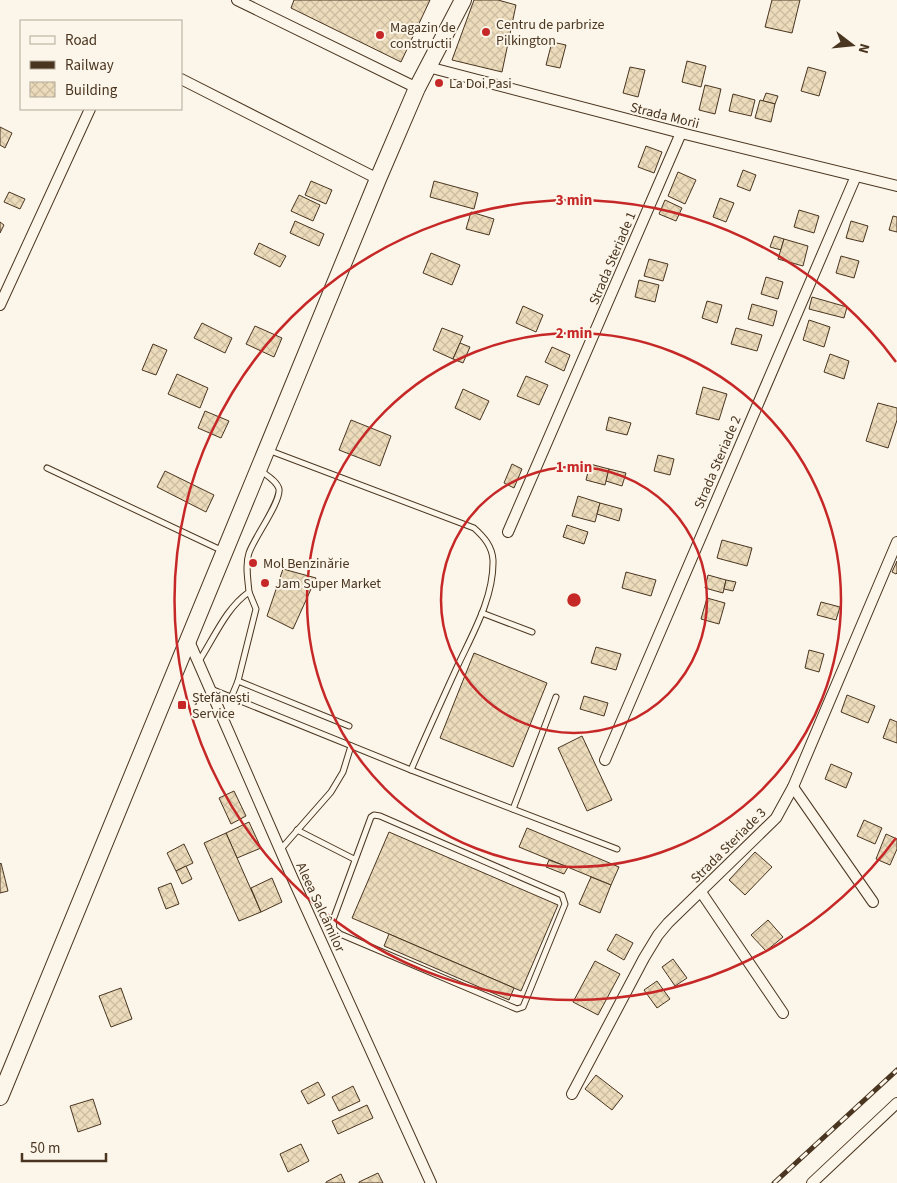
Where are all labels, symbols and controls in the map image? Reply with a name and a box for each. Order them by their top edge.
place label: Centru de parbrize Pilkington [496,15,604,51]
place label: Magazin de constructii [390,18,456,54]
legend [20,20,182,110]
north arrow [827,20,877,70]
marker: Centru de parbrize Pilkington [480,26,492,38]
marker: Magazin de constructii [374,29,386,41]
text: Road [65,30,97,51]
text: N [853,41,874,56]
text: Railway [65,55,114,76]
place label: La Doi Pasi [449,74,512,94]
marker: La Doi Pasi [433,77,445,89]
text: Building [65,80,118,101]
street label: Strada Morii [628,98,701,134]
text: 3 min [556,190,592,211]
street label: Strada Steriade 1 [584,209,642,308]
text: 2 min [556,323,592,344]
street label: Strada Steriade 2 [689,413,747,512]
text: 1 min [556,457,592,478]
place label: Mol Benzinărie [263,554,349,574]
marker: Mol Benzinărie [247,557,259,569]
place label: Jam Super Market [275,574,381,594]
marker: Jam Super Market [259,577,271,589]
centre of rings [565,591,583,609]
place label: Ștefănești Service [192,688,250,724]
marker: Ștefănești Service [176,699,188,711]
street label: Strada Steriade 3 [686,803,771,888]
street label: Aleea Salcâmilor [290,859,350,956]
scale bar [22,1130,106,1162]
text: 50 m [30,1138,60,1159]

